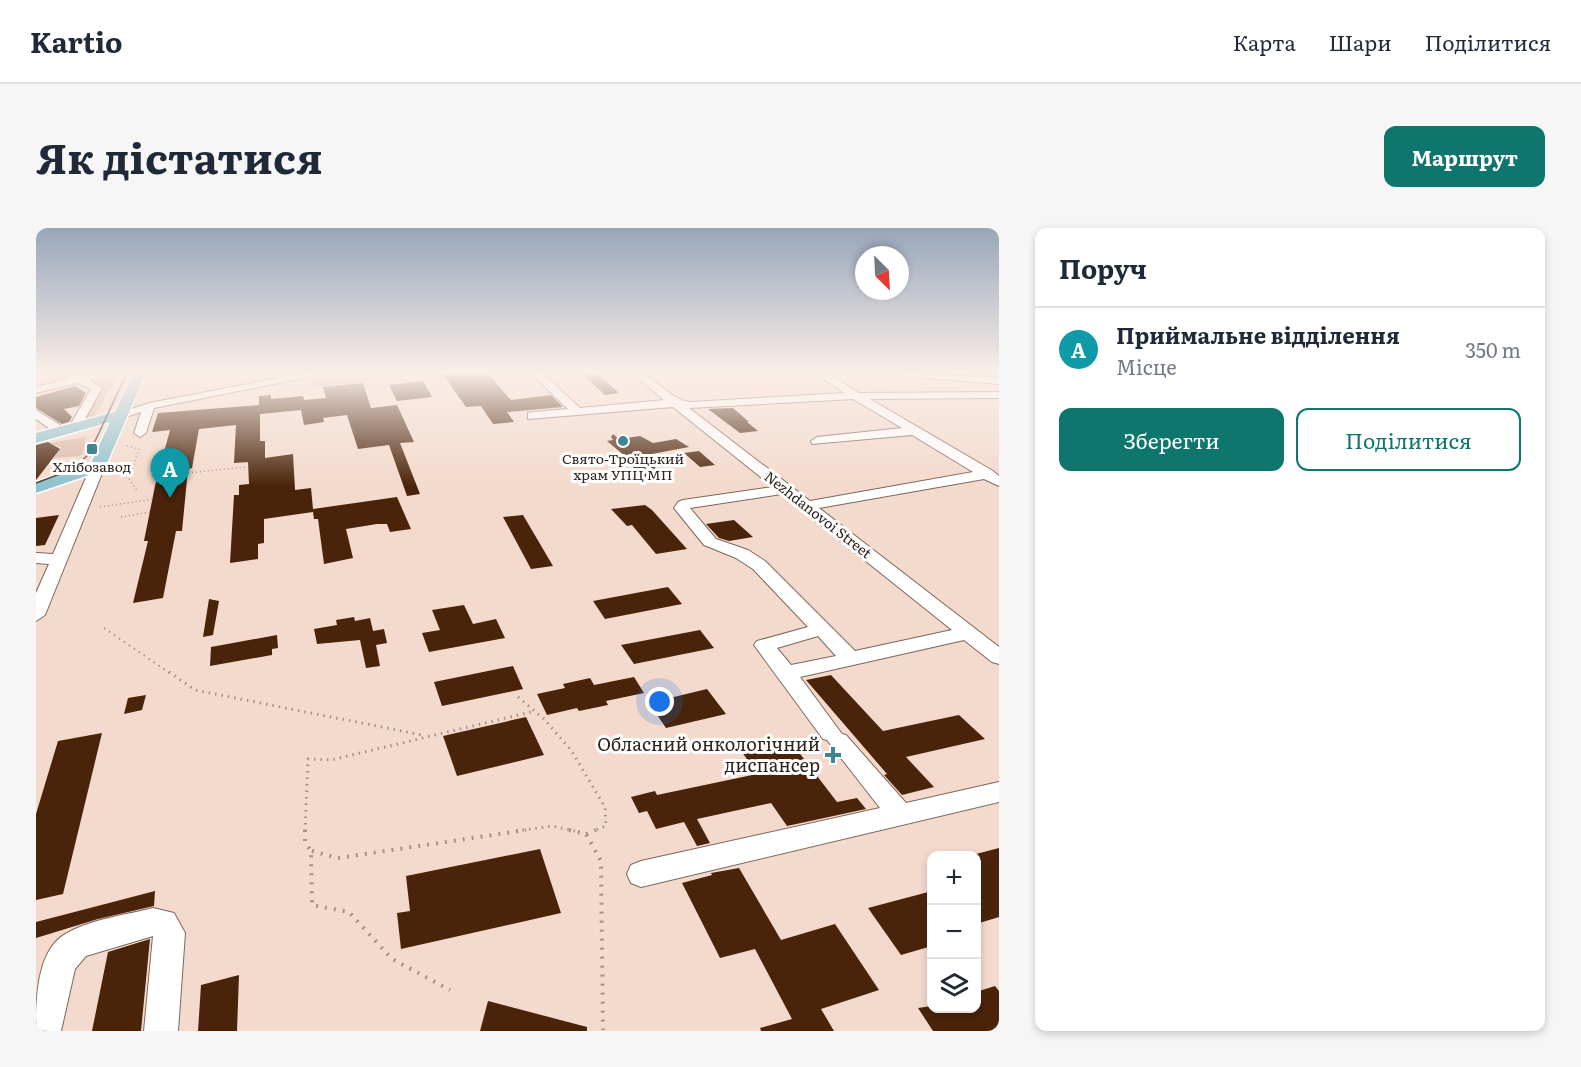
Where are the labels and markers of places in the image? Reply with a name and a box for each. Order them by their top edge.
marker: Свято-Троїцький храм УПЦ МП [616,434,630,448]
marker: Хлібозавод [85,442,99,456]
pin: A [150,448,190,498]
place label: Свято-Троїцький храм УПЦ МП [562,448,684,484]
place label: Хлібозавод [53,456,131,476]
place label: Обласний онкологічний диспансер [597,730,820,778]
marker: Обласний онкологічний диспансер [824,746,842,764]

